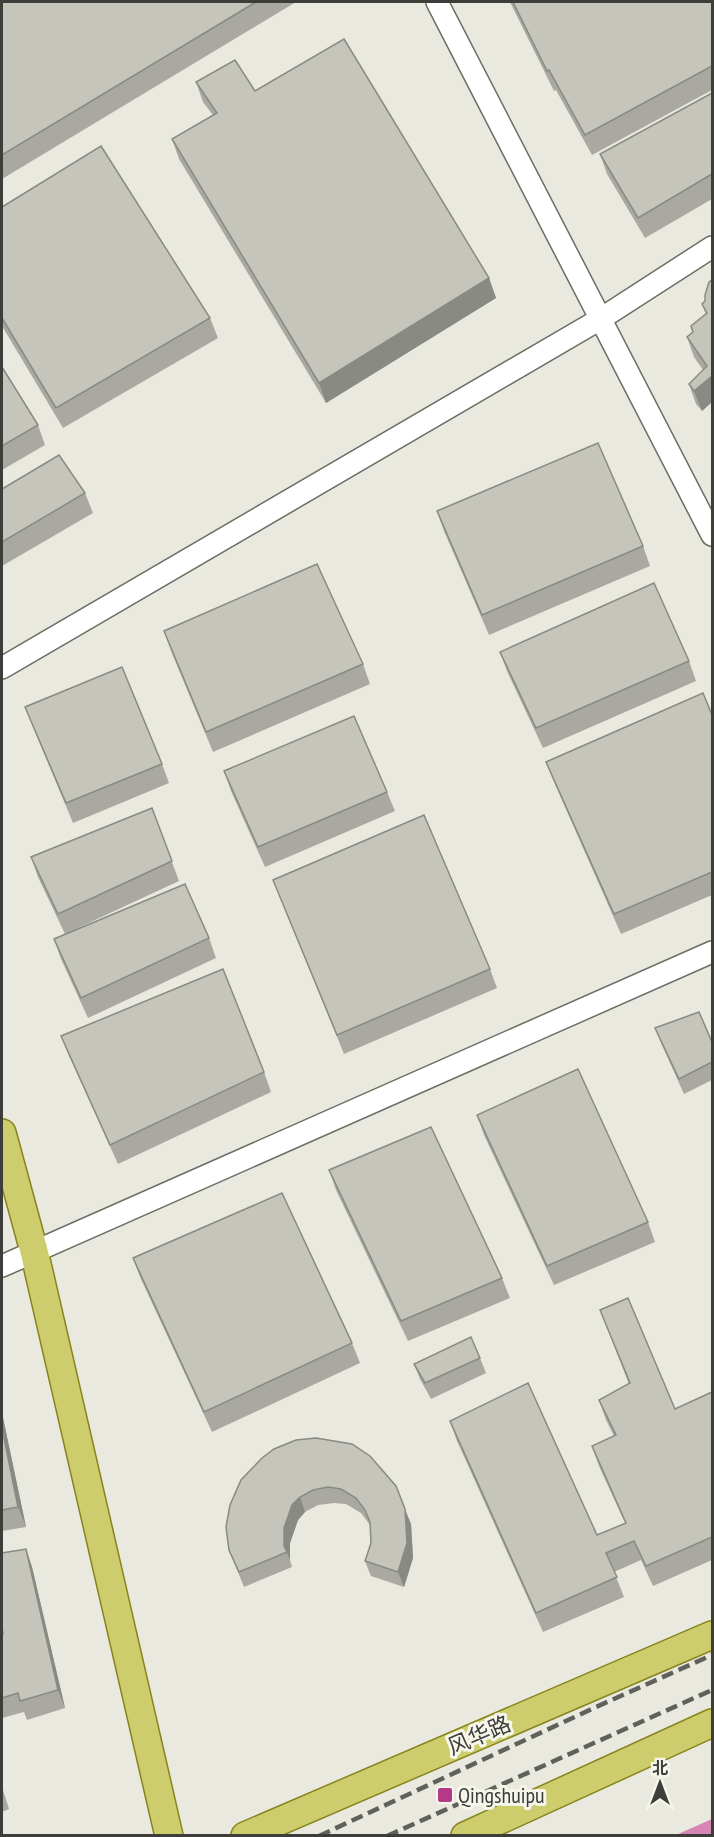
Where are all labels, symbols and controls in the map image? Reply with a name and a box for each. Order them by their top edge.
street label: 风华路 [443,1709,515,1761]
north arrow [630,1753,690,1813]
text: 北 [652,1758,668,1778]
place label: Qingshuipu [458,1781,545,1809]
marker: Qingshuipu [436,1786,454,1804]

